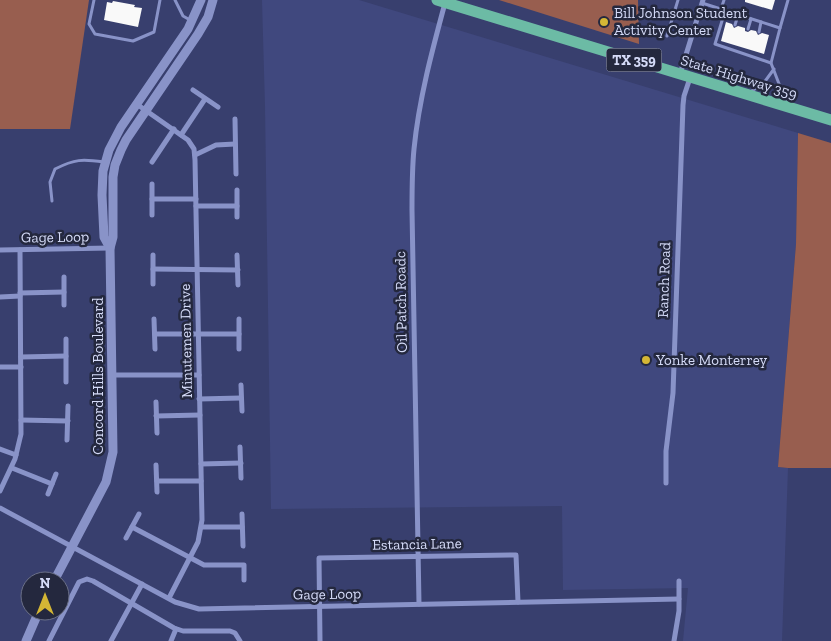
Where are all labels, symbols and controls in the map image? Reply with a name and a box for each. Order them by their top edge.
place label: Bill Johnson Student Activity Center [614,4,748,39]
marker: Bill Johnson Student Activity Center [598,16,610,28]
road number: TX 359 [606,48,662,72]
street label: State Highway 359 [679,51,799,103]
street label: Gage Loop [21,227,89,247]
street label: Ranch Road [654,241,674,318]
street label: Oil Patch Roadc [391,251,411,353]
street label: Minutemen Drive [176,284,196,398]
street label: Concord Hills Boulevard [89,297,107,455]
place label: Yonke Monterrey [655,351,768,369]
marker: Yonke Monterrey [640,354,652,366]
street label: Estancia Lane [372,534,462,554]
north arrow [20,571,70,621]
text: N [40,575,51,592]
street label: Gage Loop [293,584,361,604]

